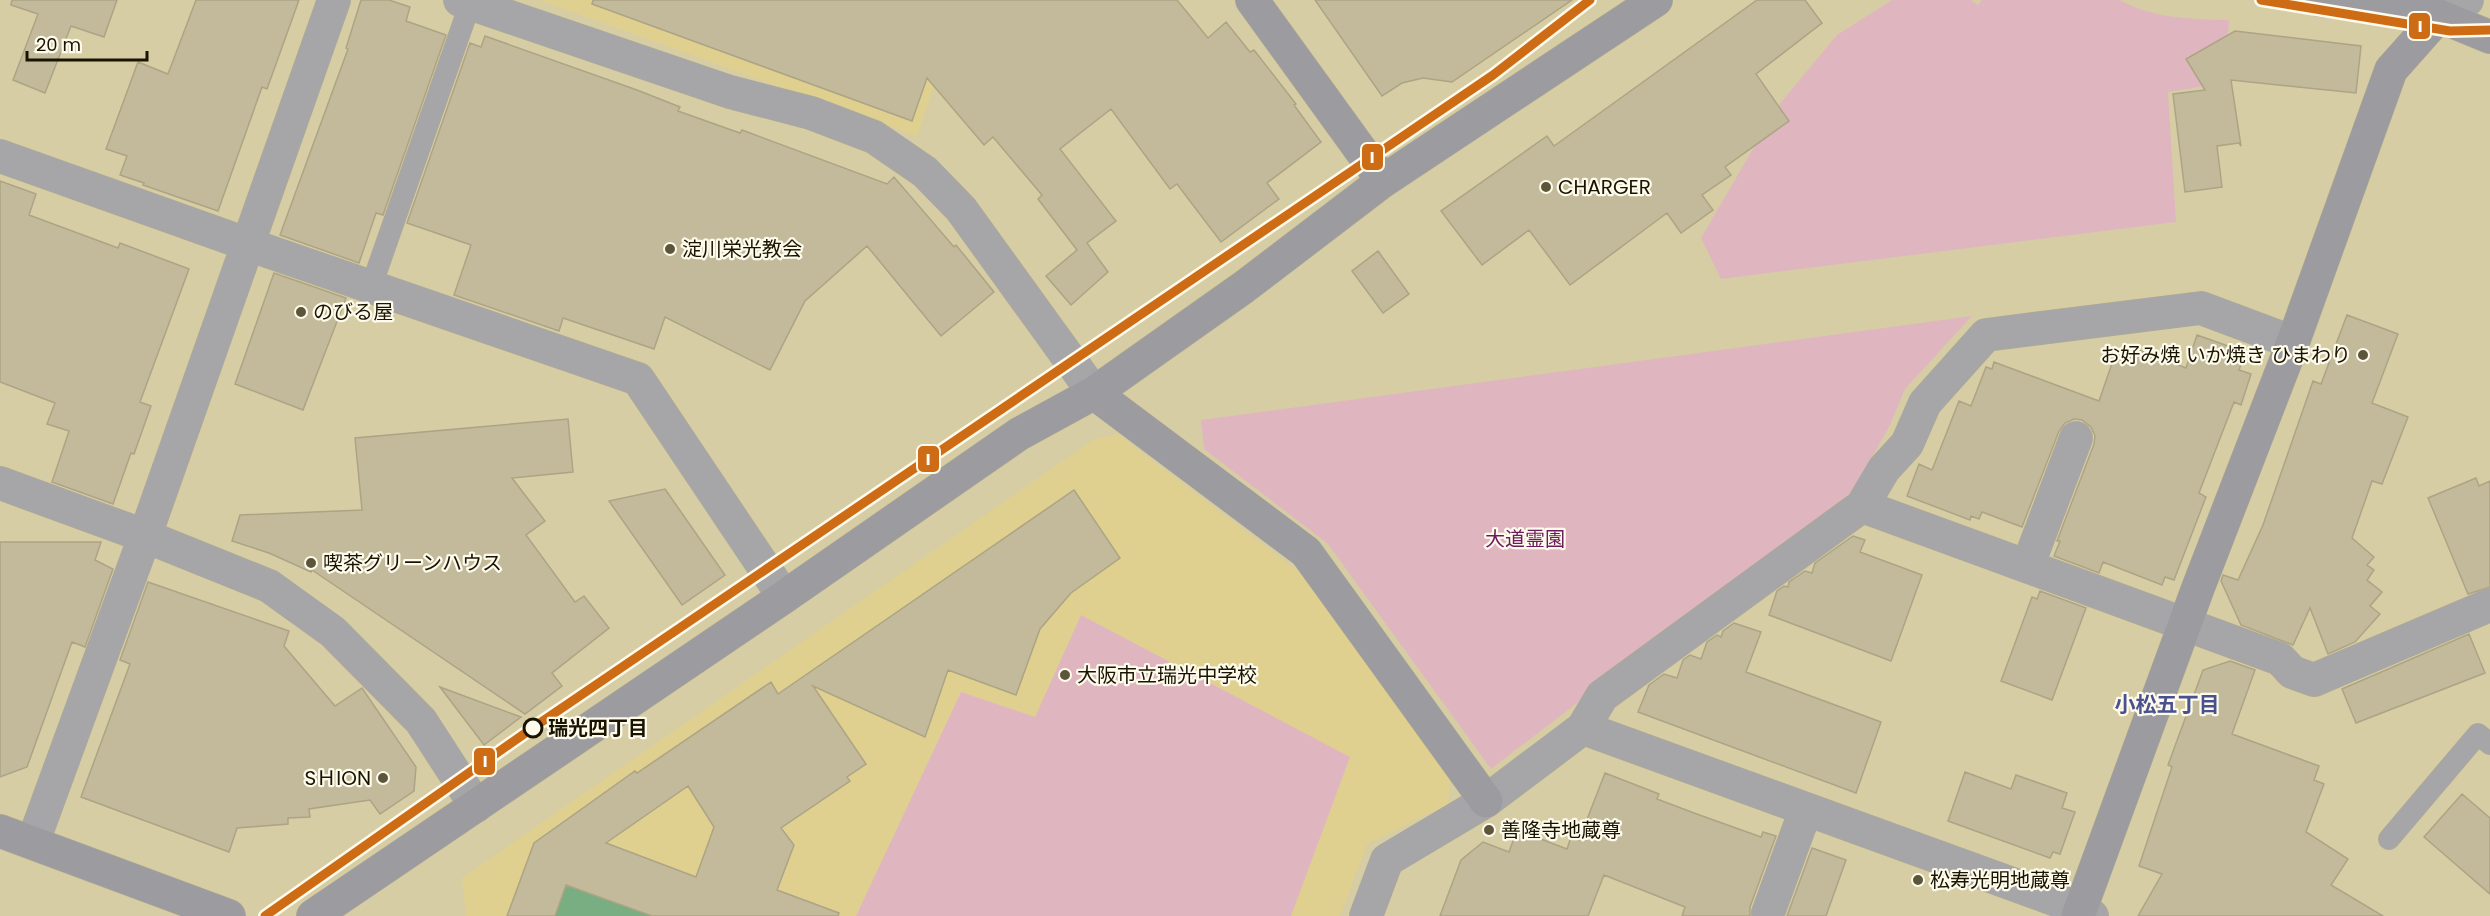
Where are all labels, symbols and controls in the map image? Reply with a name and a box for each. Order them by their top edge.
line badge: I [2408,12,2431,40]
text: I [2418,15,2422,38]
scale bar [27,24,147,62]
text: 20 m [36,32,81,57]
line badge: I [1361,143,1384,171]
text: I [1370,146,1374,169]
place label: CHARGER [1558,173,1651,201]
marker: CHARGER [1539,180,1553,194]
place label: 淀川栄光教会 [682,235,802,263]
marker: 淀川栄光教会 [663,242,677,256]
place label: のびる屋 [313,298,393,326]
marker: のびる屋 [294,305,308,319]
place label: お好み焼 いか焼き ひまわり [2100,341,2351,369]
marker: お好み焼 いか焼き ひまわり [2356,348,2370,362]
line badge: I [917,445,940,473]
text: I [926,448,930,471]
park label: 大道霊園 [1485,525,1565,553]
place label: 喫茶グリーンハウス [323,549,502,577]
marker: 喫茶グリーンハウス [304,556,318,570]
place label: 大阪市立瑞光中学校 [1077,661,1257,689]
marker: 大阪市立瑞光中学校 [1058,668,1072,682]
district label: 小松五丁目 [2115,690,2220,719]
place label: 瑞光四丁目 [548,714,648,742]
marker: 瑞光四丁目 [523,718,543,738]
line badge: I [473,747,496,776]
text: I [483,750,487,773]
place label: SＨION [305,764,371,792]
marker: SＨION [376,771,390,785]
place label: 善隆寺地蔵尊 [1501,816,1621,844]
marker: 善隆寺地蔵尊 [1482,823,1496,837]
place label: 松寿光明地蔵尊 [1930,866,2070,894]
marker: 松寿光明地蔵尊 [1911,873,1925,887]

